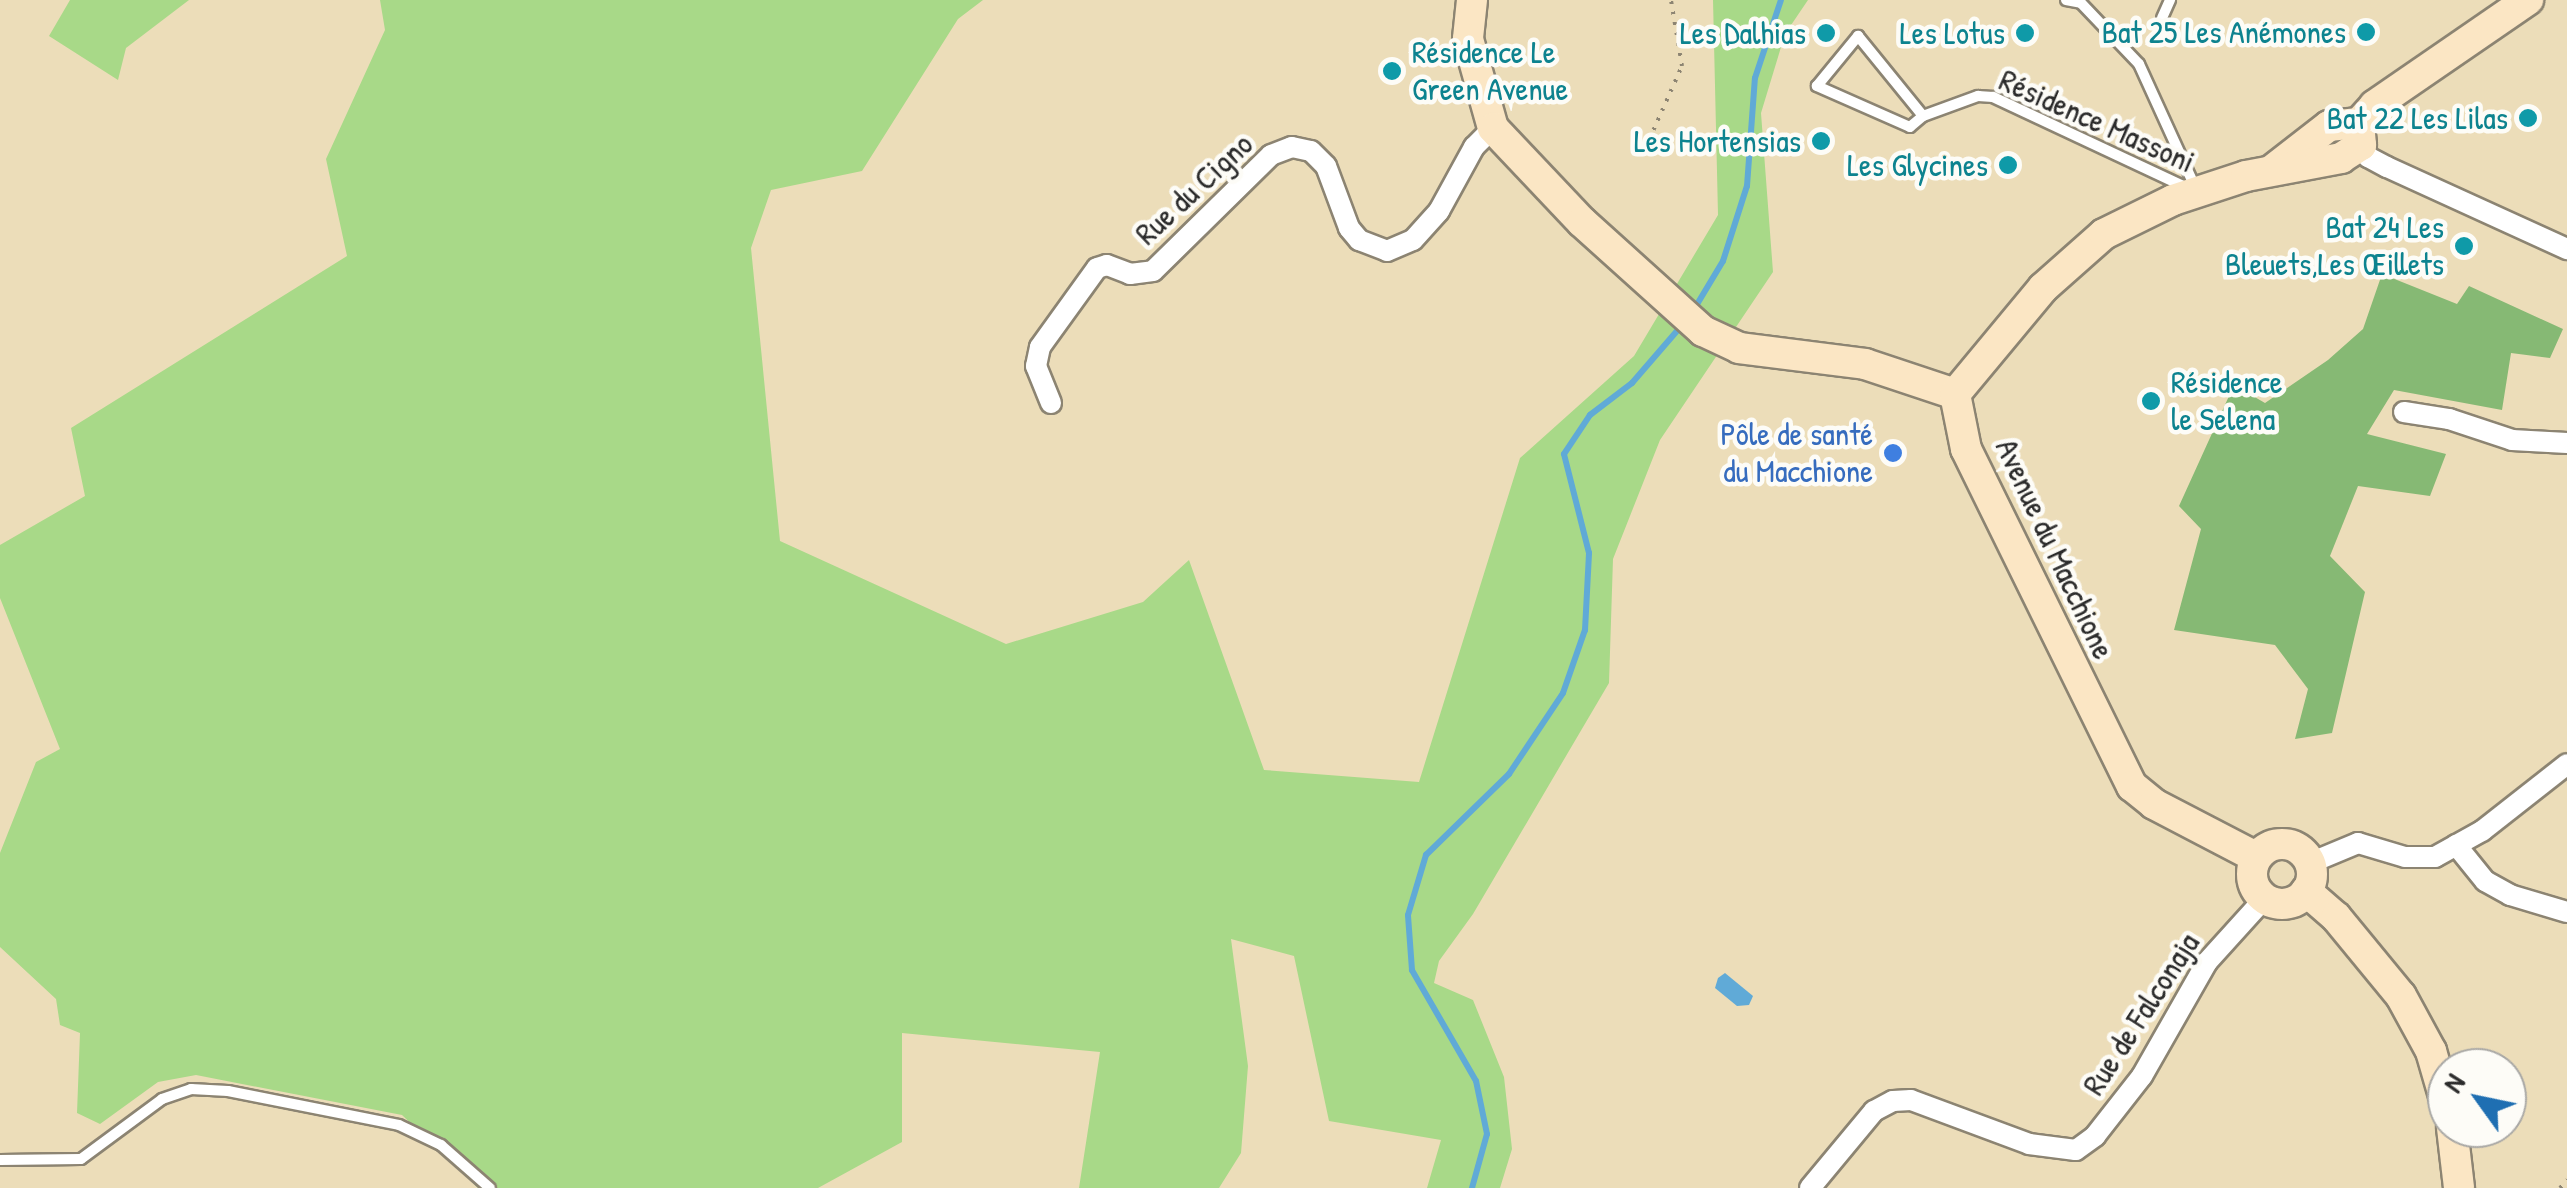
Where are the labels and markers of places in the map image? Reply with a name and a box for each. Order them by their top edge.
place label: Bat 25 Les Anémones [2102,13,2346,51]
place label: Les Dalhias [1680,14,1806,52]
place label: Les Lotus [1900,14,2005,52]
marker: Bat 25 Les Anémones [2355,21,2377,43]
marker: Les Dalhias [1815,22,1837,44]
marker: Les Lotus [2014,22,2036,44]
place label: Résidence Le Green Avenue [1412,34,1568,109]
marker: Résidence Le Green Avenue [1381,60,1403,82]
place label: Bat 22 Les Lilas [2327,99,2508,137]
marker: Bat 22 Les Lilas [2517,107,2539,129]
place label: Les Hortensias [1634,122,1801,160]
marker: Les Hortensias [1810,130,1832,152]
place label: Les Glycines [1847,146,1988,184]
marker: Les Glycines [1997,154,2019,176]
place label: Bat 24 Les Bleuets,Les Œillets [2225,209,2444,284]
marker: Bat 24 Les Bleuets,Les Œillets [2453,235,2475,257]
place label: Résidence le Selena [2171,364,2283,439]
marker: Résidence le Selena [2140,390,2162,412]
place label: Pôle de santé du Macchione [1720,416,1873,491]
marker: Pôle de santé du Macchione [1882,442,1904,464]

